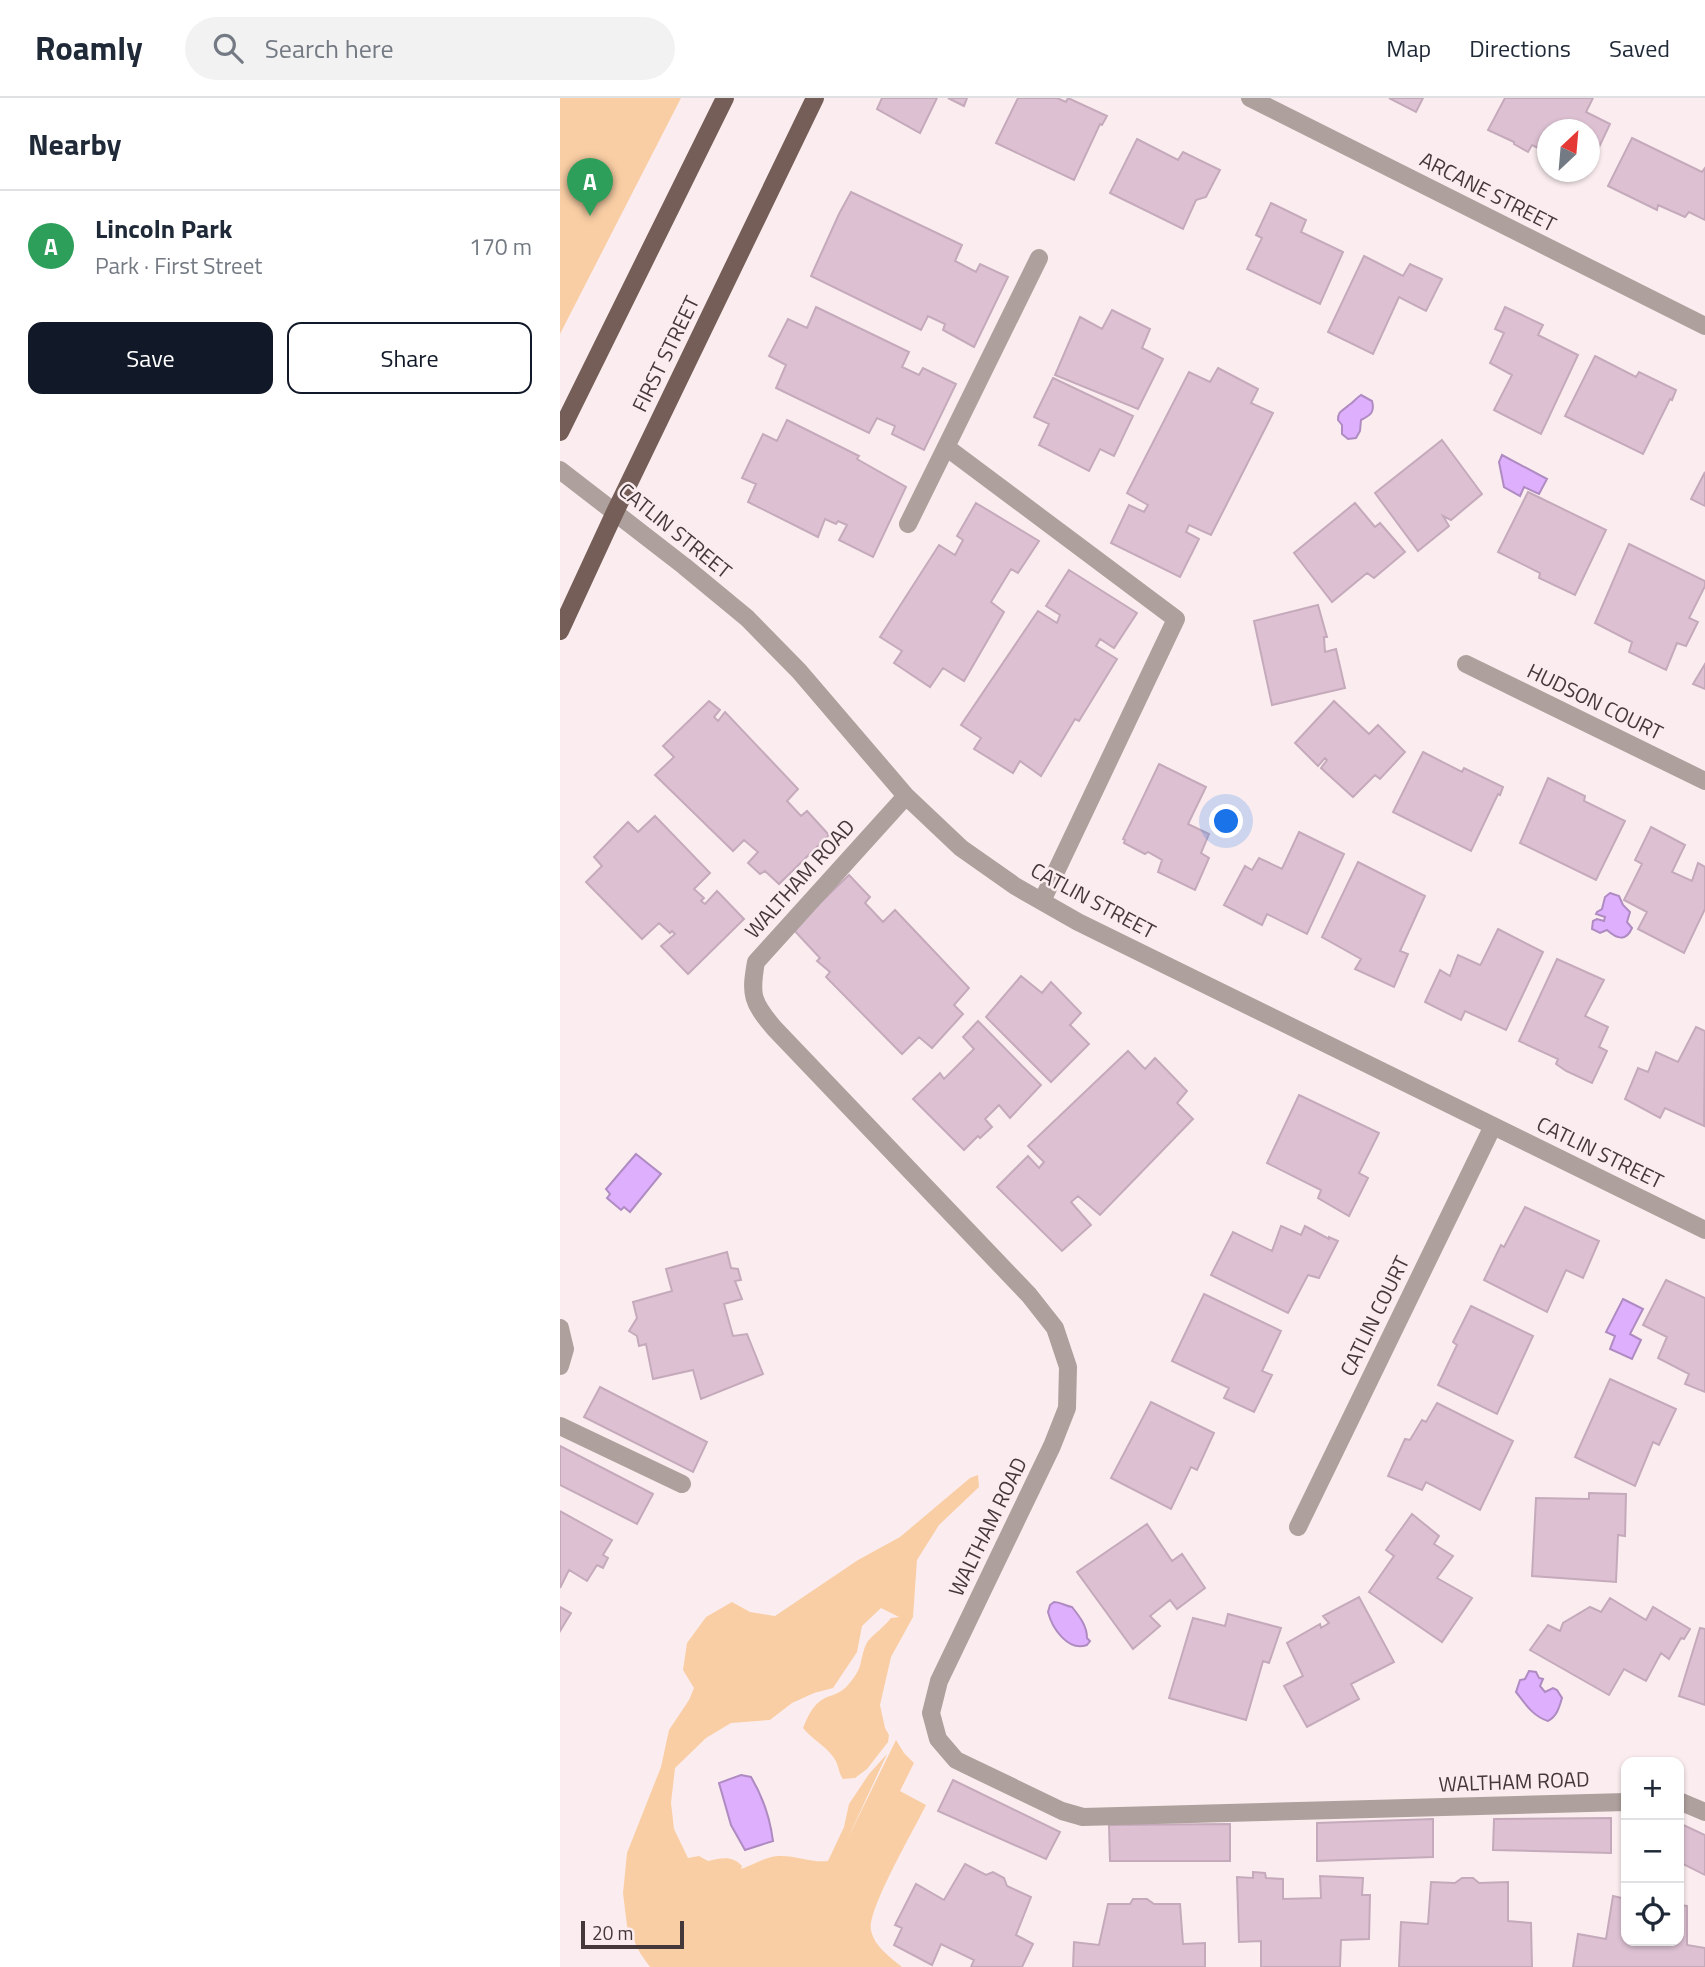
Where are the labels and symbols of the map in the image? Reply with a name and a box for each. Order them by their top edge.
north arrow [1537,119,1600,182]
street label: ARCANE STREET [1415,143,1562,239]
pin: A [567,158,613,216]
street label: FIRST STREET [623,290,707,417]
street label: CATLIN STREET [612,474,739,586]
street label: HUDSON COURT [1522,654,1669,748]
your location [1209,804,1243,838]
street label: WALTHAM ROAD [737,811,862,945]
street label: CATLIN STREET [1025,854,1162,947]
street label: CATLIN STREET [1532,1108,1669,1197]
street label: CATLIN COURT [1331,1250,1417,1381]
street label: WALTHAM ROAD [940,1452,1035,1602]
street label: WALTHAM ROAD [1438,1762,1590,1800]
scale bar [581,1918,684,1950]

